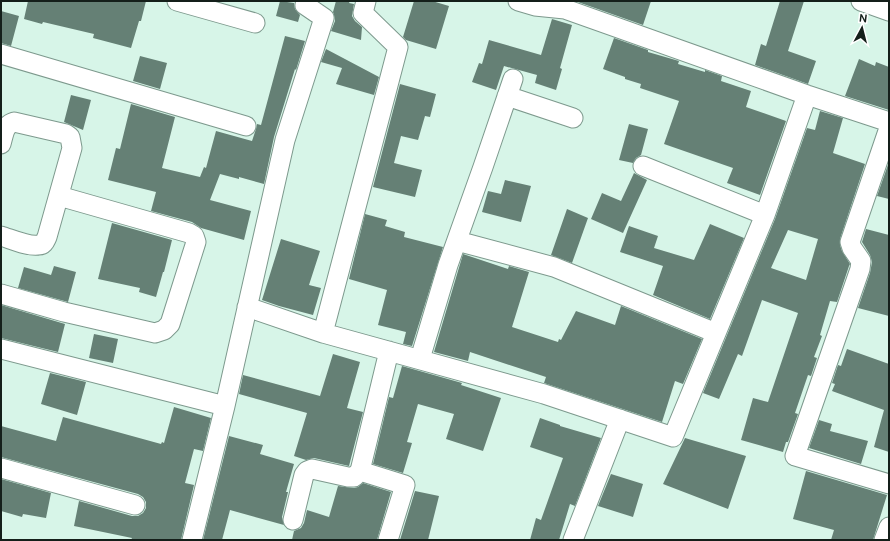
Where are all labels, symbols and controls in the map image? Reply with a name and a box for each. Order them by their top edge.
north arrow [842,8,882,48]
text: N [858,11,868,26]

